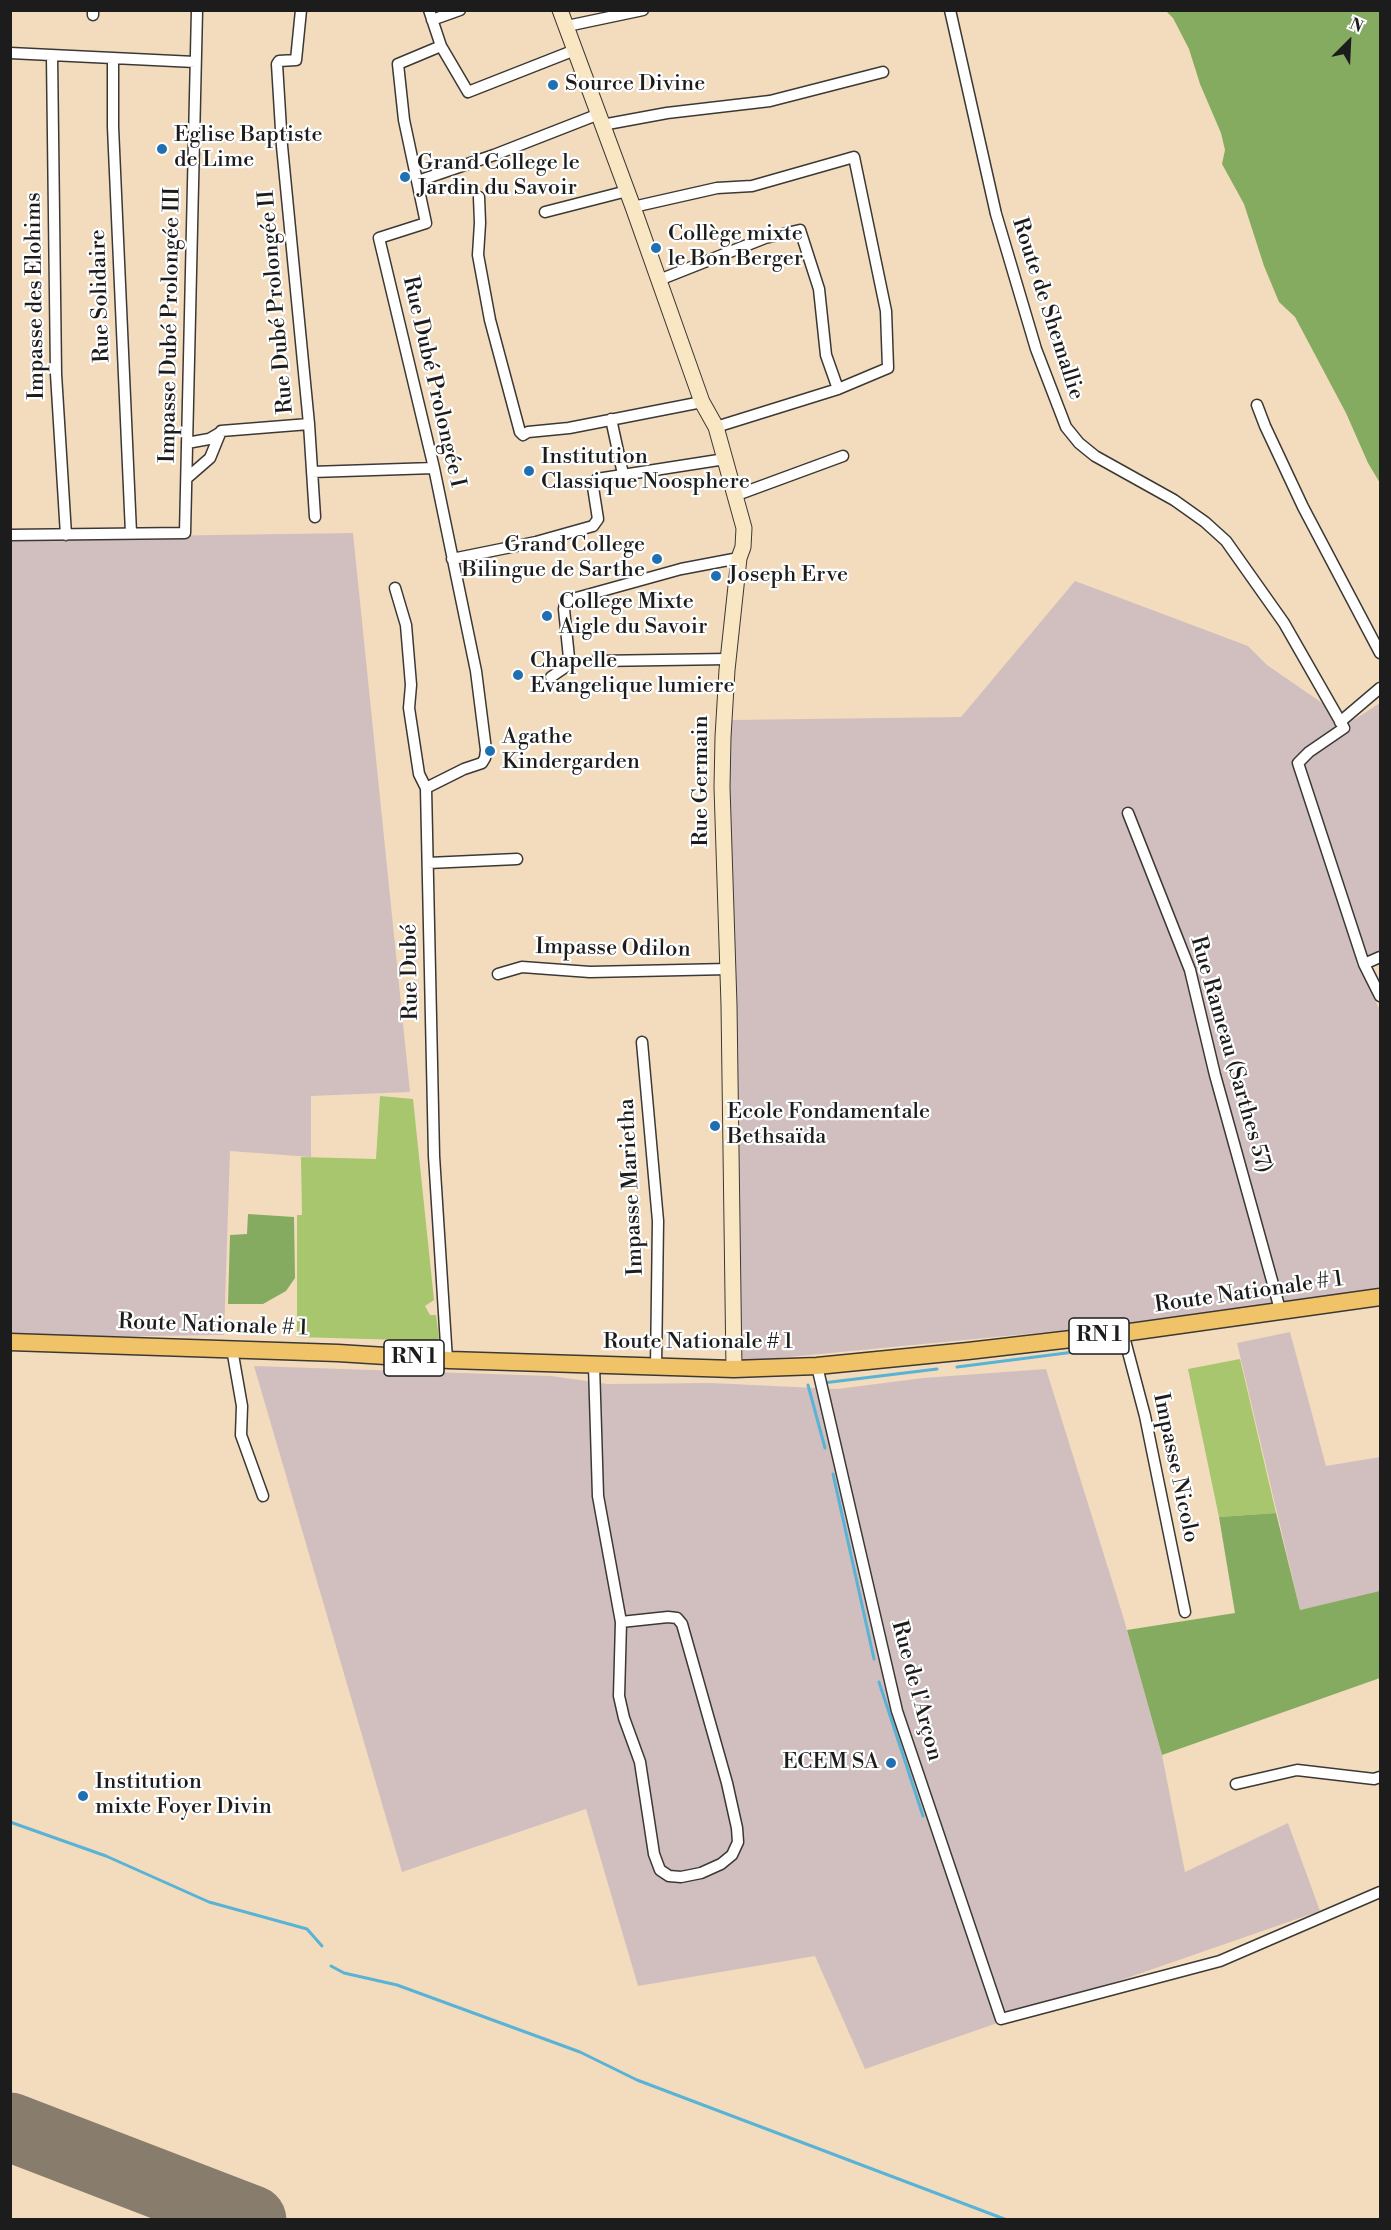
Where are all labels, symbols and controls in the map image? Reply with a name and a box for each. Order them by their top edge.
north arrow [1319,12,1379,72]
text: N [1346,14,1366,37]
place label: Source Divine [565,72,705,98]
marker: Source Divine [546,78,560,92]
place label: Eglise Baptiste de Lime [174,123,323,174]
marker: Eglise Baptiste de Lime [155,142,169,156]
place label: Grand College le Jardin du Savoir [417,151,580,202]
marker: Grand College le Jardin du Savoir [398,170,412,184]
street label: Impasse Dubé Prolongée III [155,187,187,463]
street label: Rue Dubé Prolongée II [254,189,300,415]
street label: Impasse des Elohims [21,192,51,400]
street label: Route de Shemallie [1005,215,1089,403]
place label: Collège mixte le Bon Berger [668,222,803,274]
street label: Rue Solidaire [85,229,117,363]
marker: Collège mixte le Bon Berger [649,241,663,255]
street label: Rue Dubé Prolongée I [396,274,470,490]
place label: Institution Classique Noosphere [541,445,750,496]
marker: Institution Classique Noosphere [522,464,536,478]
place label: Grand College Bilingue de Sarthe [462,533,645,584]
marker: Grand College Bilingue de Sarthe [650,552,664,566]
place label: Joseph Erve [728,563,848,589]
marker: Joseph Erve [709,569,723,583]
place label: College Mixte Aigle du Savoir [559,590,708,642]
marker: College Mixte Aigle du Savoir [540,609,554,623]
place label: Chapelle Evangelique lumiere [530,649,735,700]
marker: Chapelle Evangelique lumiere [511,668,525,682]
street label: Rue Germain [689,715,715,847]
place label: Agathe Kindergarden [502,725,640,776]
marker: Agathe Kindergarden [483,744,497,758]
street label: Rue Dubé [397,923,425,1021]
street label: Impasse Odilon [535,934,691,964]
street label: Rue Rameau (Sarthes 57) [1184,934,1276,1176]
street label: Impasse Marietha [614,1098,650,1276]
place label: Ecole Fondamentale Bethsaïda [727,1100,930,1152]
marker: Ecole Fondamentale Bethsaïda [708,1119,722,1133]
street label: Route Nationale # 1 [1153,1267,1345,1319]
street label: Route Nationale # 1 [118,1309,308,1343]
road number: RN 1 [1069,1318,1129,1354]
street label: Route Nationale # 1 [603,1330,793,1356]
road number: RN 1 [384,1340,444,1376]
street label: Impasse Nicolo [1146,1391,1204,1545]
street label: Rue de l'Arçon [885,1618,947,1764]
place label: ECEM SA [782,1750,879,1776]
marker: ECEM SA [884,1756,898,1770]
place label: Institution mixte Foyer Divin [95,1770,272,1822]
marker: Institution mixte Foyer Divin [76,1789,90,1803]

